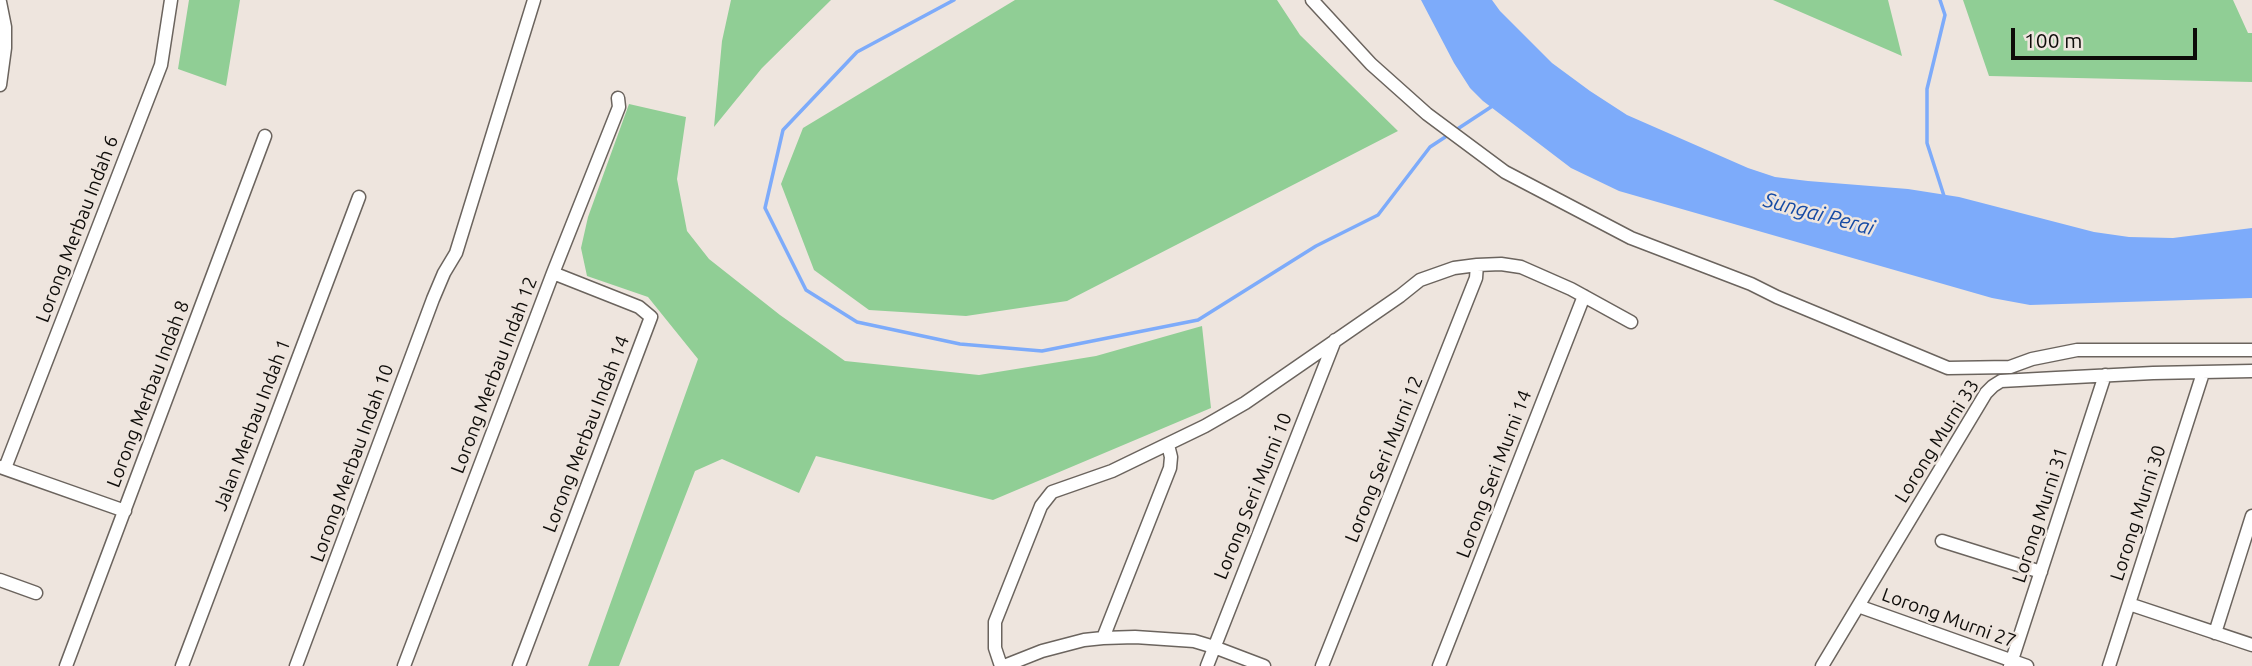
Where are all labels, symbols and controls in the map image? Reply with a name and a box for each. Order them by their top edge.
scale bar [2014,14,2200,58]
text: 100 m [2024,28,2082,52]
street label: Lorong Merbau Indah 6 [31,132,123,326]
water label: Sungai Perai [1761,187,1877,241]
street label: Lorong Merbau Indah 12 [446,273,542,477]
street label: Lorong Merbau Indah 8 [102,297,194,491]
street label: Lorong Merbau Indah 14 [538,332,634,536]
street label: Jalan Merbau Indah 1 [209,336,295,514]
street label: Lorong Merbau Indah 10 [306,361,398,565]
street label: Lorong Seri Murni 12 [1340,372,1428,546]
street label: Lorong Murni 33 [1890,375,1984,507]
street label: Lorong Seri Murni 14 [1452,387,1536,561]
street label: Lorong Seri Murni 10 [1209,409,1297,583]
street label: Lorong Murni 30 [2105,442,2171,584]
street label: Lorong Murni 31 [2007,444,2073,586]
street label: Lorong Murni 27 [1879,583,2019,653]

